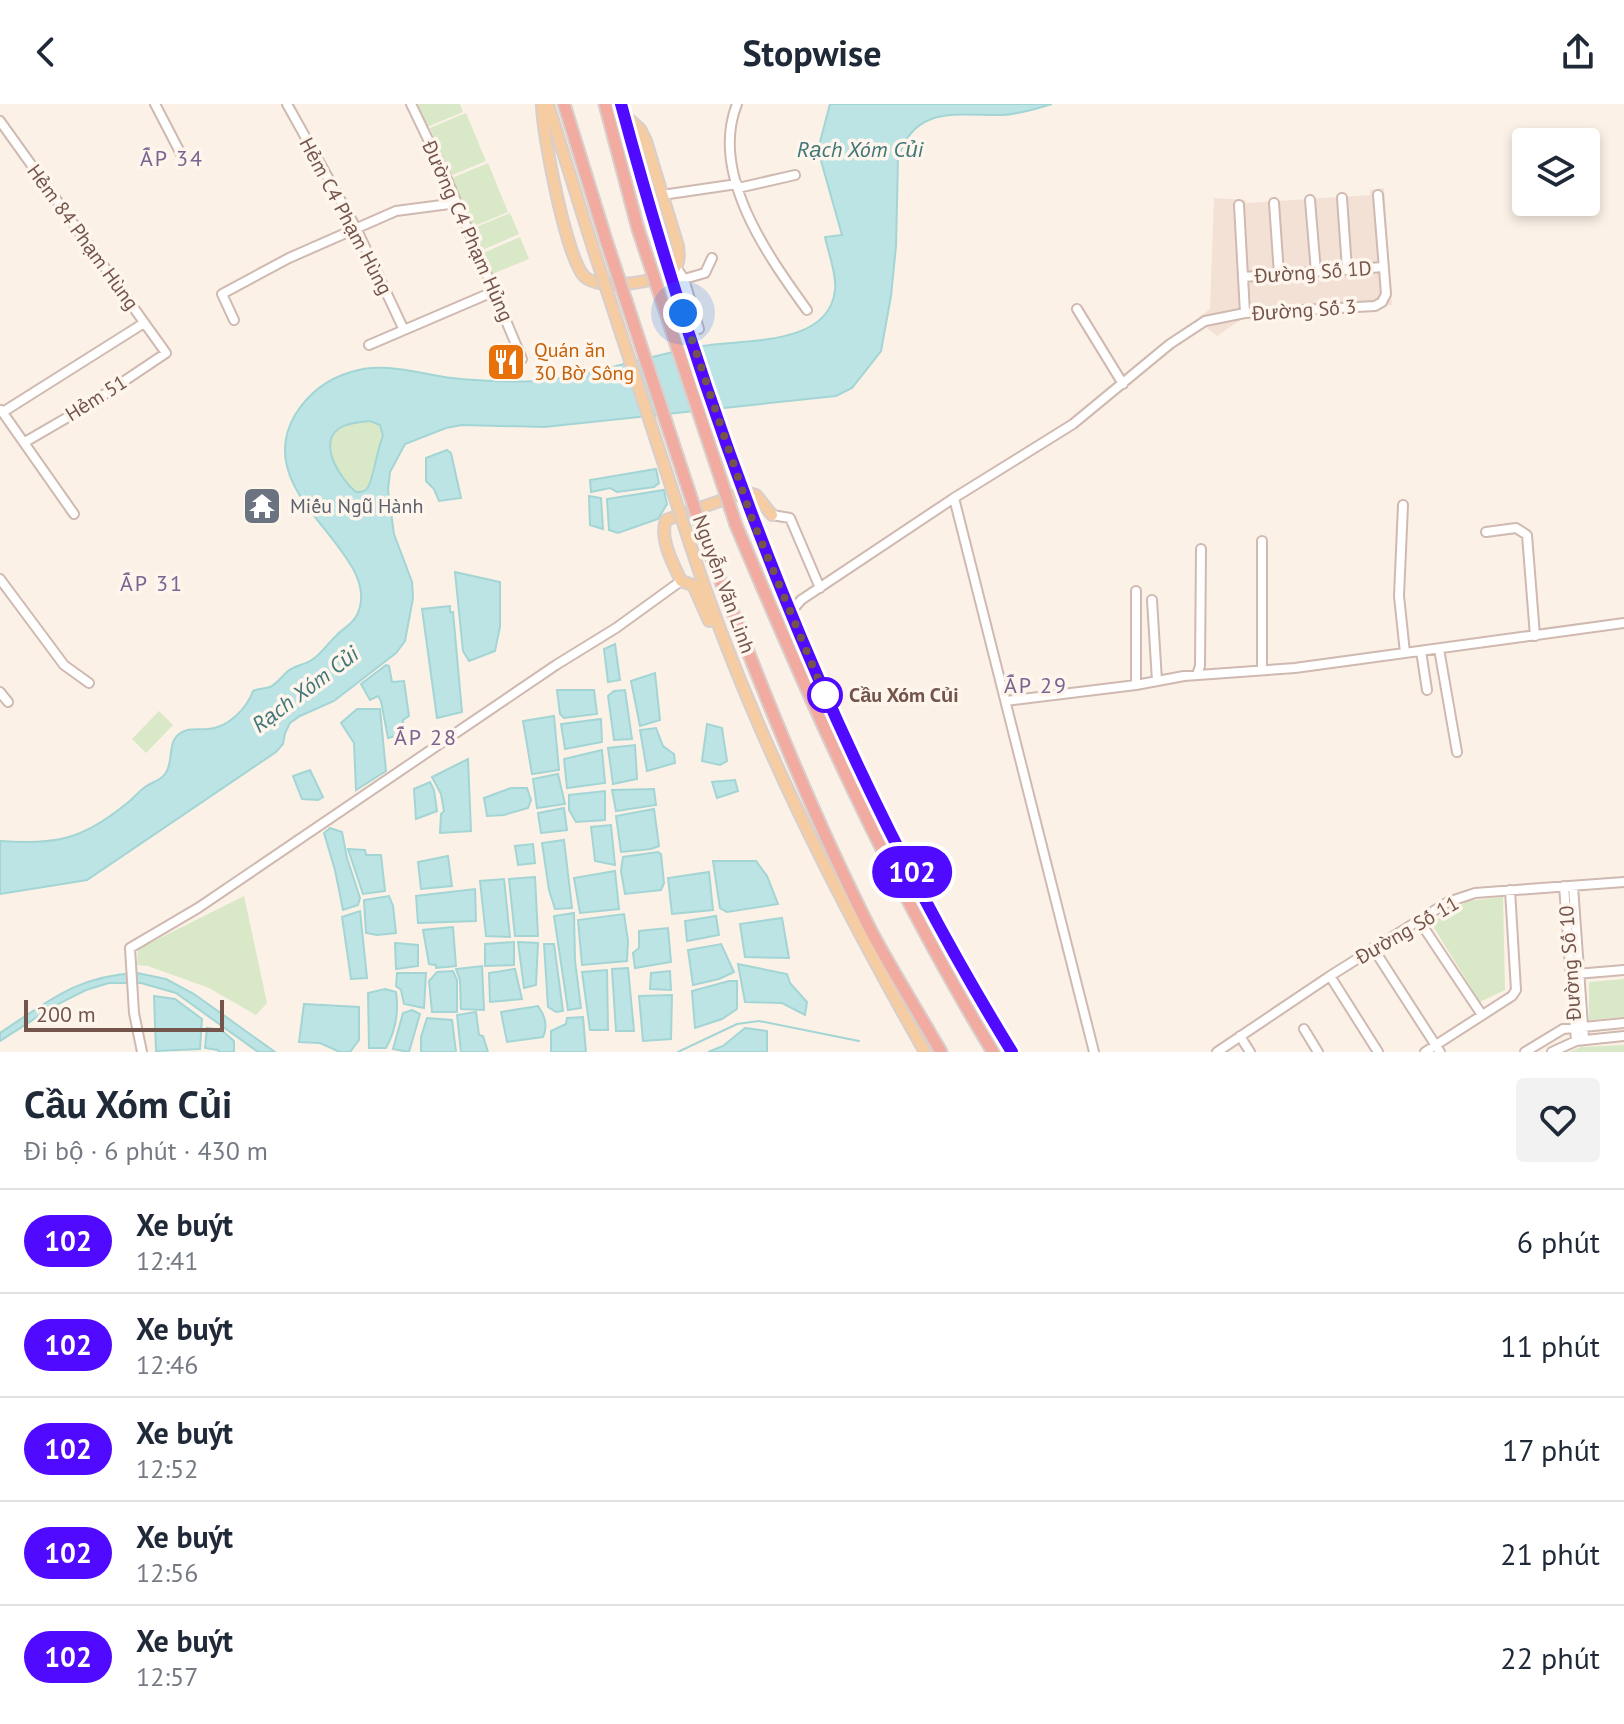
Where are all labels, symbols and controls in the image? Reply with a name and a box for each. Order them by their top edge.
text: Stopwise [742,29,882,76]
icon: back [24,30,68,74]
icon: share [1556,30,1600,74]
map controls [1512,128,1600,216]
button: layers [1512,128,1600,216]
street label: Hẻm C4 Phạm Hùng [294,133,398,299]
water label: Rạch Xóm Củi [797,135,925,163]
street label: Đường C4 Phạm Hủng [416,136,520,326]
district label: ẤP 34 [140,144,204,172]
street label: Hẻm 84 Phạm Hùng [21,159,145,315]
street label: Đường Số 1D [1253,255,1372,289]
your location [663,293,703,333]
street label: Đường Số 3 [1250,293,1357,327]
place label: Quán ăn 30 Bờ Sông [534,337,634,386]
restaurant icon: Quán ăn 30 Bờ Sông [485,341,527,383]
street label: Hẻm 51 [60,369,132,427]
temple icon: Miếu Ngũ Hành [241,485,283,527]
place label: Miếu Ngũ Hành [290,493,423,519]
street label: Nguyễn Văn Linh [687,511,761,657]
district label: ẤP 31 [120,569,184,597]
water label: Rạch Xóm Củi [246,639,365,738]
district label: ẤP 29 [1004,671,1068,699]
marker: Cầu Xóm Củi [808,678,842,712]
place label: Cầu Xóm Củi [849,682,959,708]
district label: ẤP 28 [394,723,458,751]
line badge: 102 [866,846,958,898]
text: 102 [888,853,936,890]
street label: Đường Số 11 [1350,890,1463,971]
street label: Đường Số 10 [1553,905,1587,1022]
scale bar [24,996,224,1032]
text: 200 m [36,1000,96,1028]
button: heart [1516,1078,1600,1162]
text: Cầu Xóm Củi [24,1079,232,1128]
text: Đi bộ · 6 phút · 430 m [24,1134,268,1167]
text: Xe buýt [136,1205,233,1244]
text: 102 [44,1222,92,1259]
text: 6 phút [1517,1222,1600,1261]
text: 12:41 [136,1244,198,1277]
text: Xe buýt [136,1309,233,1348]
text: 102 [44,1326,92,1363]
text: 11 phút [1500,1326,1600,1365]
text: 12:46 [136,1348,198,1381]
text: Xe buýt [136,1413,233,1452]
text: 102 [44,1430,92,1467]
text: 17 phút [1502,1430,1600,1469]
text: 12:52 [136,1452,198,1485]
text: Xe buýt [136,1517,233,1556]
text: 102 [44,1534,92,1571]
text: 21 phút [1500,1534,1600,1573]
text: 12:56 [136,1556,198,1589]
text: Xe buýt [136,1621,233,1660]
text: 102 [44,1638,92,1675]
text: 22 phút [1500,1638,1600,1677]
text: 12:57 [136,1660,198,1693]

